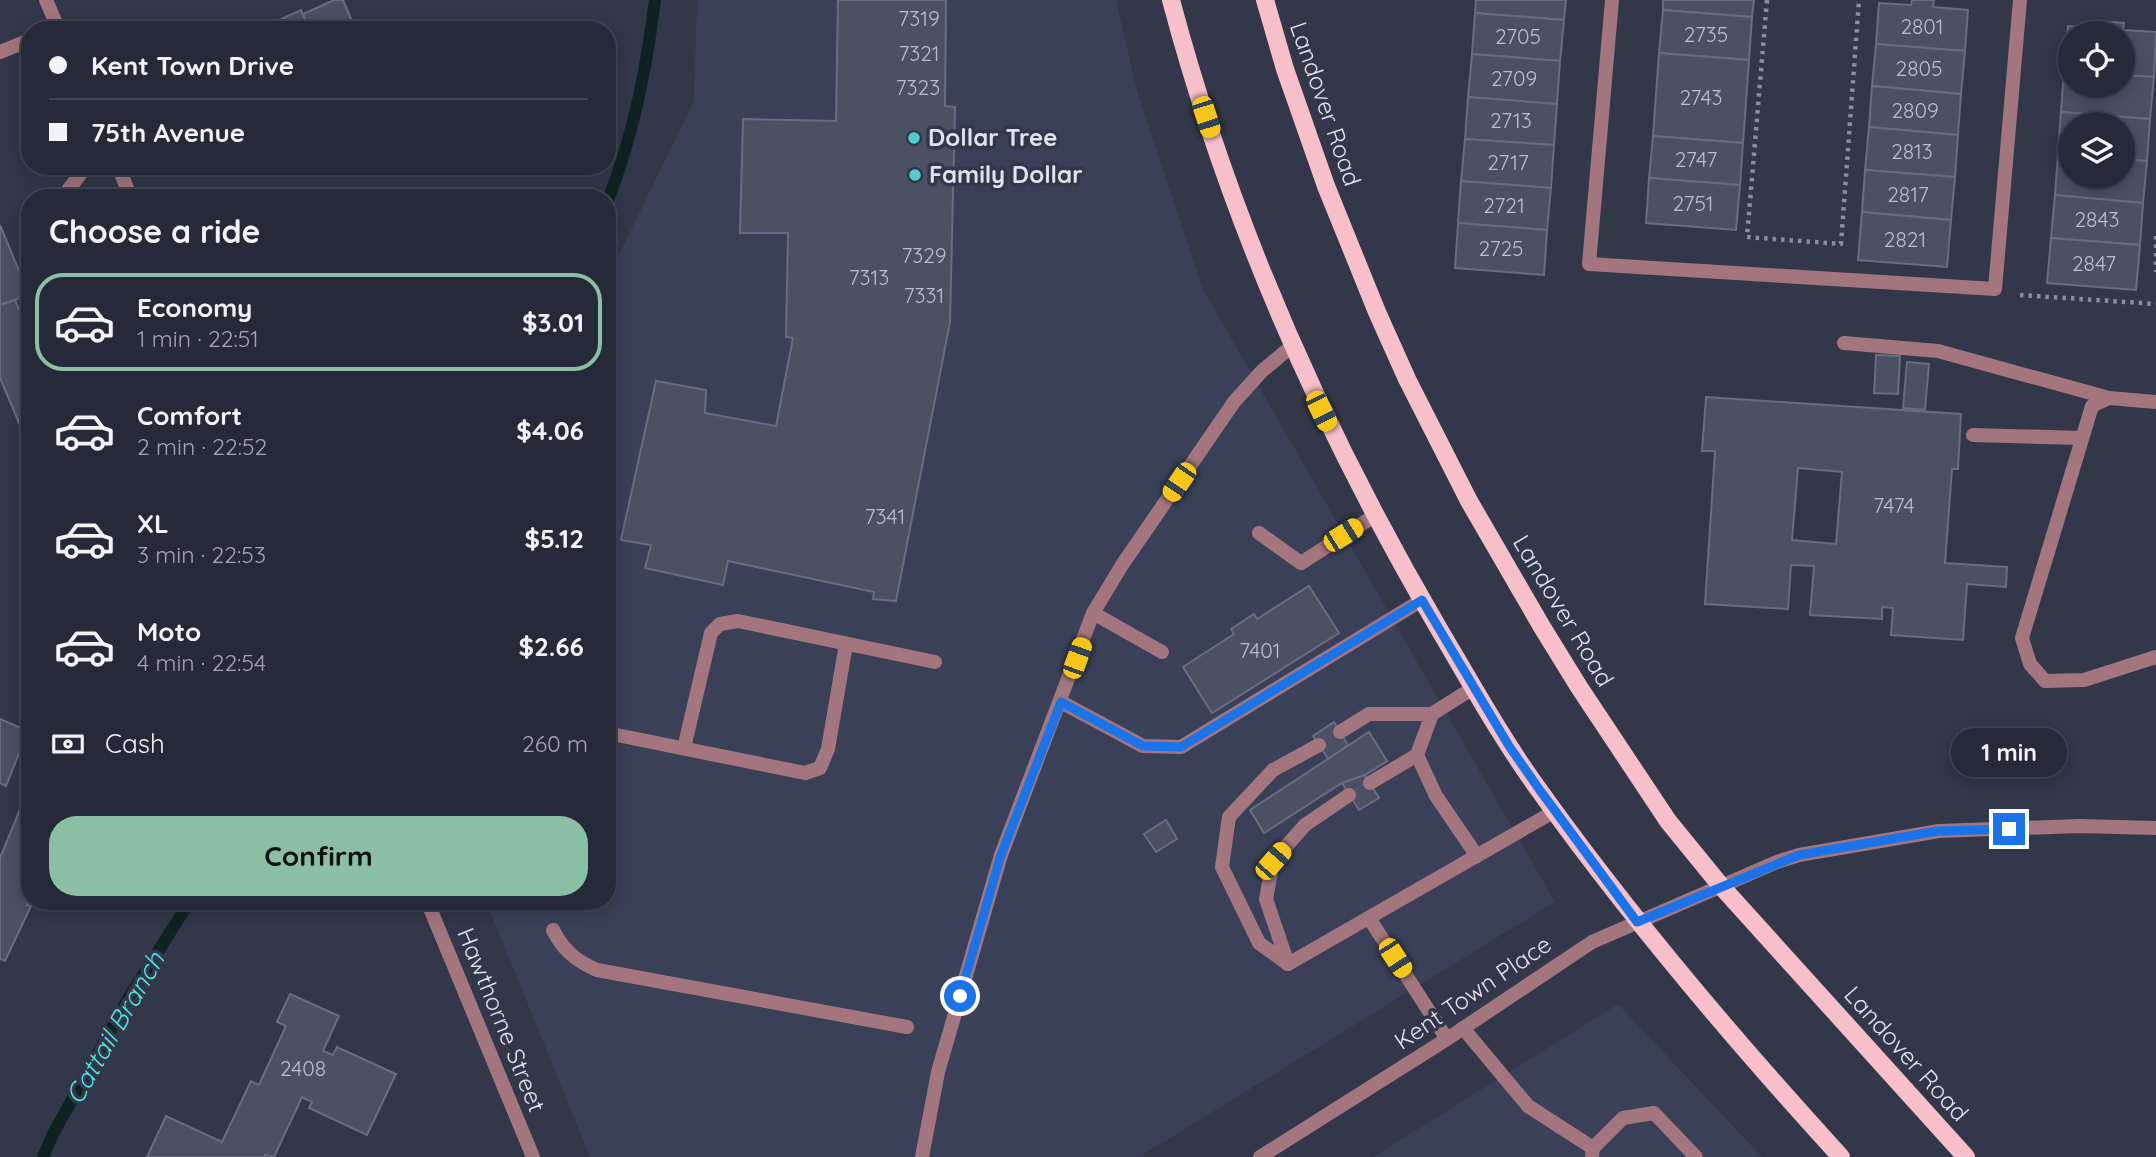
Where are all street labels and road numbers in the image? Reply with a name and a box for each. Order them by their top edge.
street label: Landover Road [1284,18,1368,190]
street label: Landover Road [1507,529,1621,692]
street label: Hawthorne Street [451,923,553,1116]
street label: Kent Town Place [1388,929,1557,1056]
street label: Landover Road [1838,980,1975,1127]

